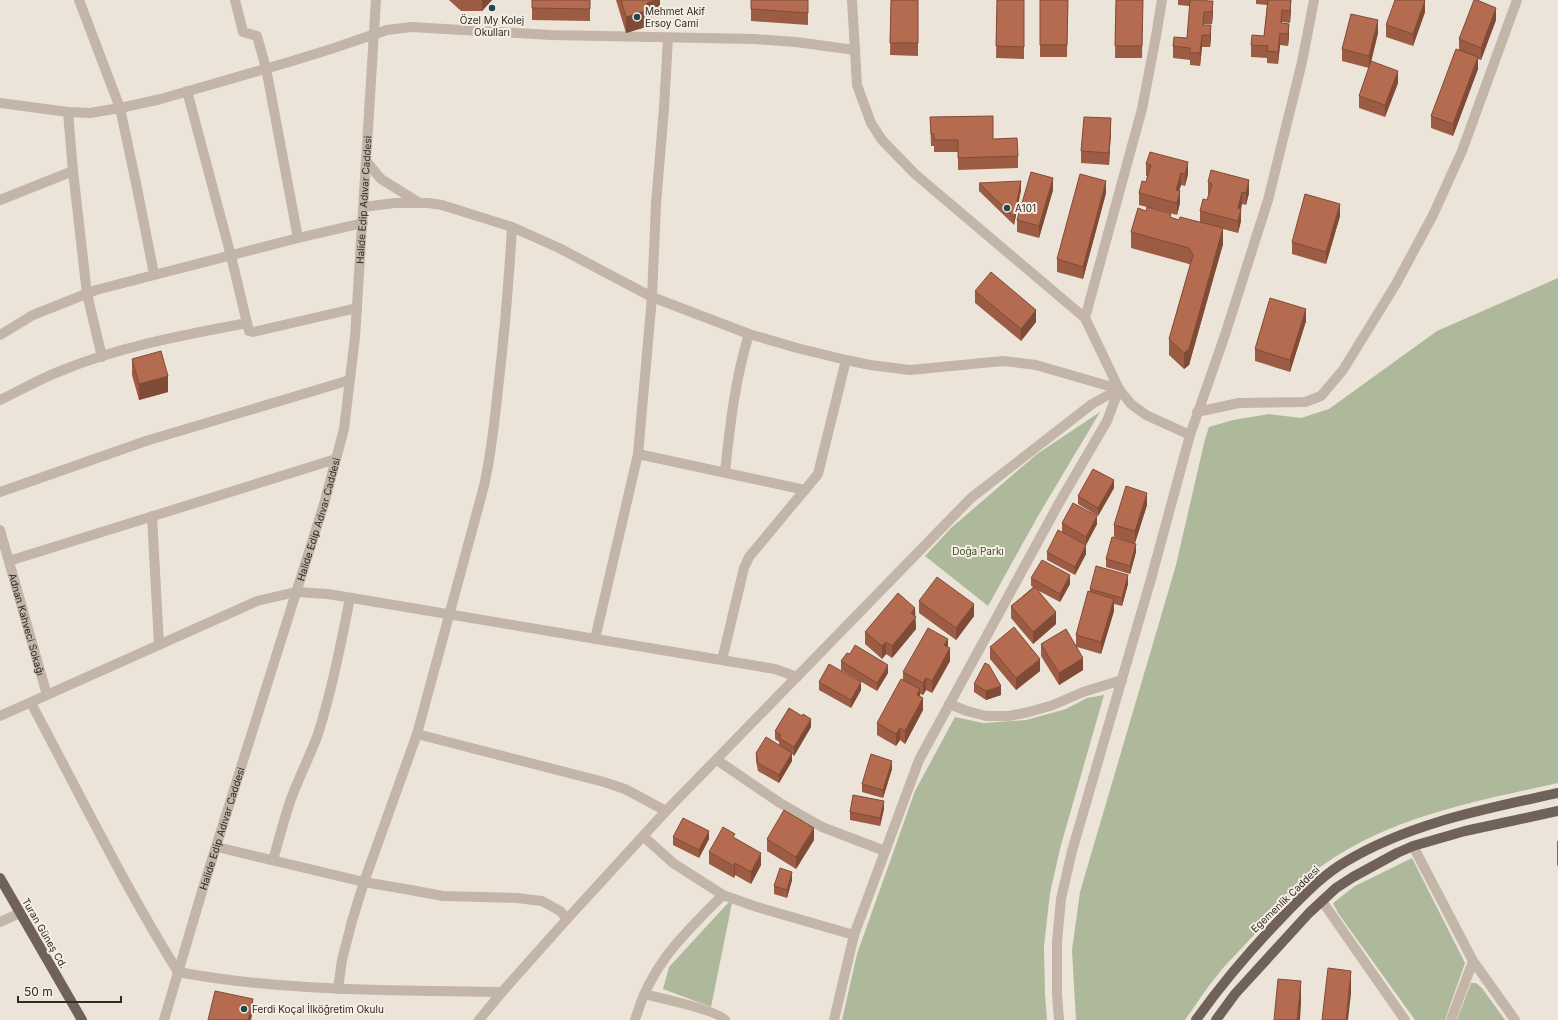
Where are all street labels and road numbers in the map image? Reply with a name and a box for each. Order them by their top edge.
street label: Halide Edip Adıvar Caddesi [354,135,374,264]
street label: Halide Edip Adıvar Caddesi [294,456,342,582]
street label: Adnan Kahveci Sokağı [7,572,47,677]
street label: Halide Edip Adıvar Caddesi [197,766,247,891]
street label: Egemenlik Caddesi [1248,863,1322,935]
street label: Turan Güneş Cd. [20,896,70,970]

